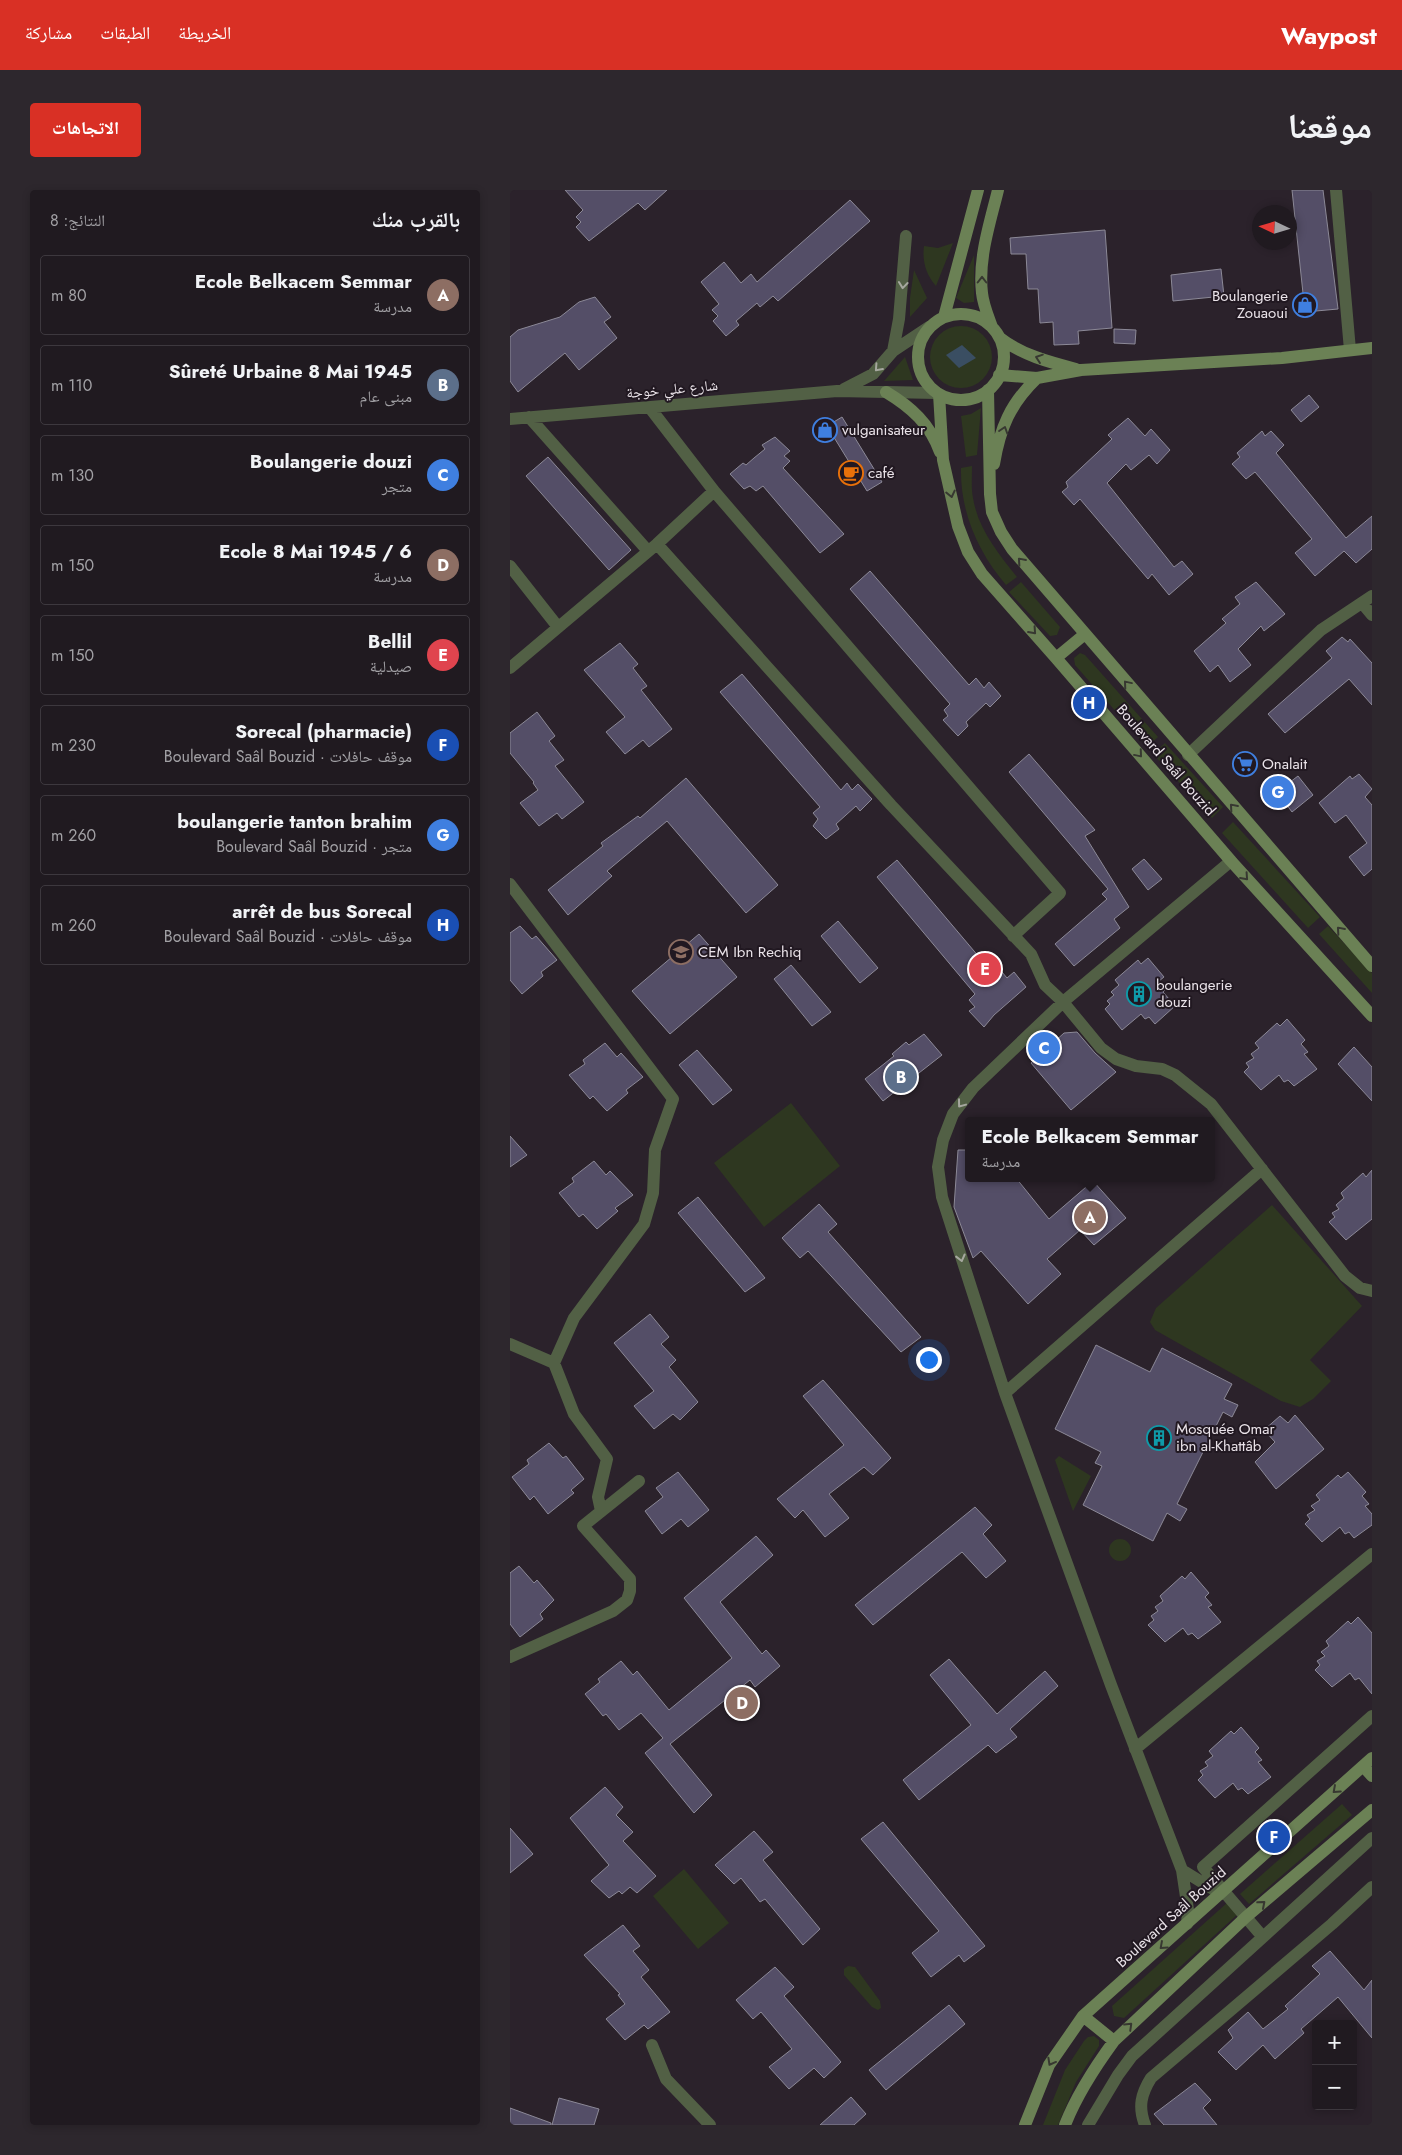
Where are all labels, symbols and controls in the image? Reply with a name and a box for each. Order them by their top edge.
text: Waypost [1281,18,1377,53]
text: مشاركة [25,20,72,46]
text: الطبقات [100,20,150,46]
text: الخريطة [178,20,231,46]
text: موقعنا [1287,101,1372,151]
button: الاتجاهات [30,103,141,157]
text: بالقرب منك [372,205,460,235]
north arrow [1252,205,1297,250]
text: النتائج: 8 [50,209,105,232]
text: Ecole Belkacem Semmar [195,268,412,295]
one-way arrow [977,275,987,283]
one-way arrow [898,281,909,289]
text: 80 m [51,284,87,307]
text: A [437,284,449,307]
place label: Boulangerie Zouaoui [1212,285,1288,324]
shop icon: Boulangerie Zouaoui [1292,292,1318,318]
text: مدرسة [373,295,412,318]
one-way arrow [1035,354,1043,364]
text: Sûreté Urbaine 8 Mai 1945 [169,358,412,385]
one-way arrow [875,362,884,371]
text: 110 m [51,374,92,397]
text: B [438,374,448,397]
street label: شارع علي خوجة [625,374,719,405]
text: مبنى عام [360,385,412,408]
shop icon: vulganisateur [812,417,838,443]
place label: vulganisateur [842,419,926,441]
one-way arrow [998,426,1008,434]
text: Boulangerie douzi [250,448,412,475]
cafe icon: café [838,460,864,486]
place label: café [868,462,895,484]
text: 130 m [51,464,94,487]
text: C [437,464,449,487]
text: متجر [382,475,412,498]
one-way arrow [945,490,956,499]
text: Ecole 8 Mai 1945 / 6 [219,538,412,565]
text: 150 m [51,554,94,577]
text: D [437,554,449,577]
one-way arrow [1018,557,1027,566]
text: مدرسة [373,565,412,588]
one-way arrow [1027,626,1036,635]
text: Bellil [368,628,412,655]
text: 150 m [51,644,94,667]
text: E [438,644,448,667]
text: صيدلية [370,655,412,678]
one-way arrow [1124,680,1133,689]
pin: H [1073,684,1105,722]
street label: Boulevard Saâl Bouzid [1111,699,1221,821]
text: Sorecal (pharmacie) [235,718,412,745]
text: 230 m [51,734,96,757]
text: F [439,734,447,757]
text: موقف حافلات · Boulevard Saâl Bouzid [164,745,412,768]
one-way arrow [1133,748,1141,757]
supermarket icon: Onalait [1232,751,1258,777]
place label: Onalait [1262,753,1308,775]
pin: G [1262,773,1294,811]
one-way arrow [1231,804,1239,813]
text: boulangerie tanton brahim [177,808,412,835]
text: 260 m [51,824,96,847]
text: G [436,824,450,847]
text: متجر · Boulevard Saâl Bouzid [216,835,412,858]
one-way arrow [1239,871,1248,880]
text: arrêt de bus Sorecal [232,898,412,925]
text: 260 m [51,914,96,937]
text: H [437,914,449,937]
text: موقف حافلات · Boulevard Saâl Bouzid [164,925,412,948]
one-way arrow [1337,926,1346,935]
school or university icon: CEM Ibn Rechiq [668,939,694,965]
place label: CEM Ibn Rechiq [698,941,801,963]
pin: E [969,950,1001,988]
place label: boulangerie douzi [1156,974,1232,1013]
building icon: boulangerie douzi [1126,981,1152,1007]
pin: C [1028,1029,1060,1067]
pin: B [885,1058,917,1096]
one-way arrow [958,1098,967,1108]
popup [965,1117,1215,1182]
text: Ecole Belkacem Semmar [981,1123,1199,1150]
text: مدرسة [981,1150,1020,1173]
pin: A [1074,1198,1106,1236]
one-way arrow [955,1254,966,1263]
your location [916,1347,942,1373]
place label: Mosquée Omar ibn al-Khattâb [1176,1418,1276,1457]
building icon: Mosquée Omar ibn al-Khattâb [1146,1425,1172,1451]
pin: D [726,1684,758,1722]
one-way arrow [1332,1784,1341,1793]
pin: F [1258,1818,1290,1856]
street label: Boulevard Saâl Bouzid [1111,1861,1231,1973]
one-way arrow [1256,1901,1265,1910]
one-way arrow [1159,1940,1168,1949]
map controls [1312,2020,1357,2110]
button: + [1312,2020,1357,2065]
one-way arrow [1123,2023,1132,2032]
one-way arrow [1048,2057,1058,2066]
button: − [1312,2065,1357,2110]

